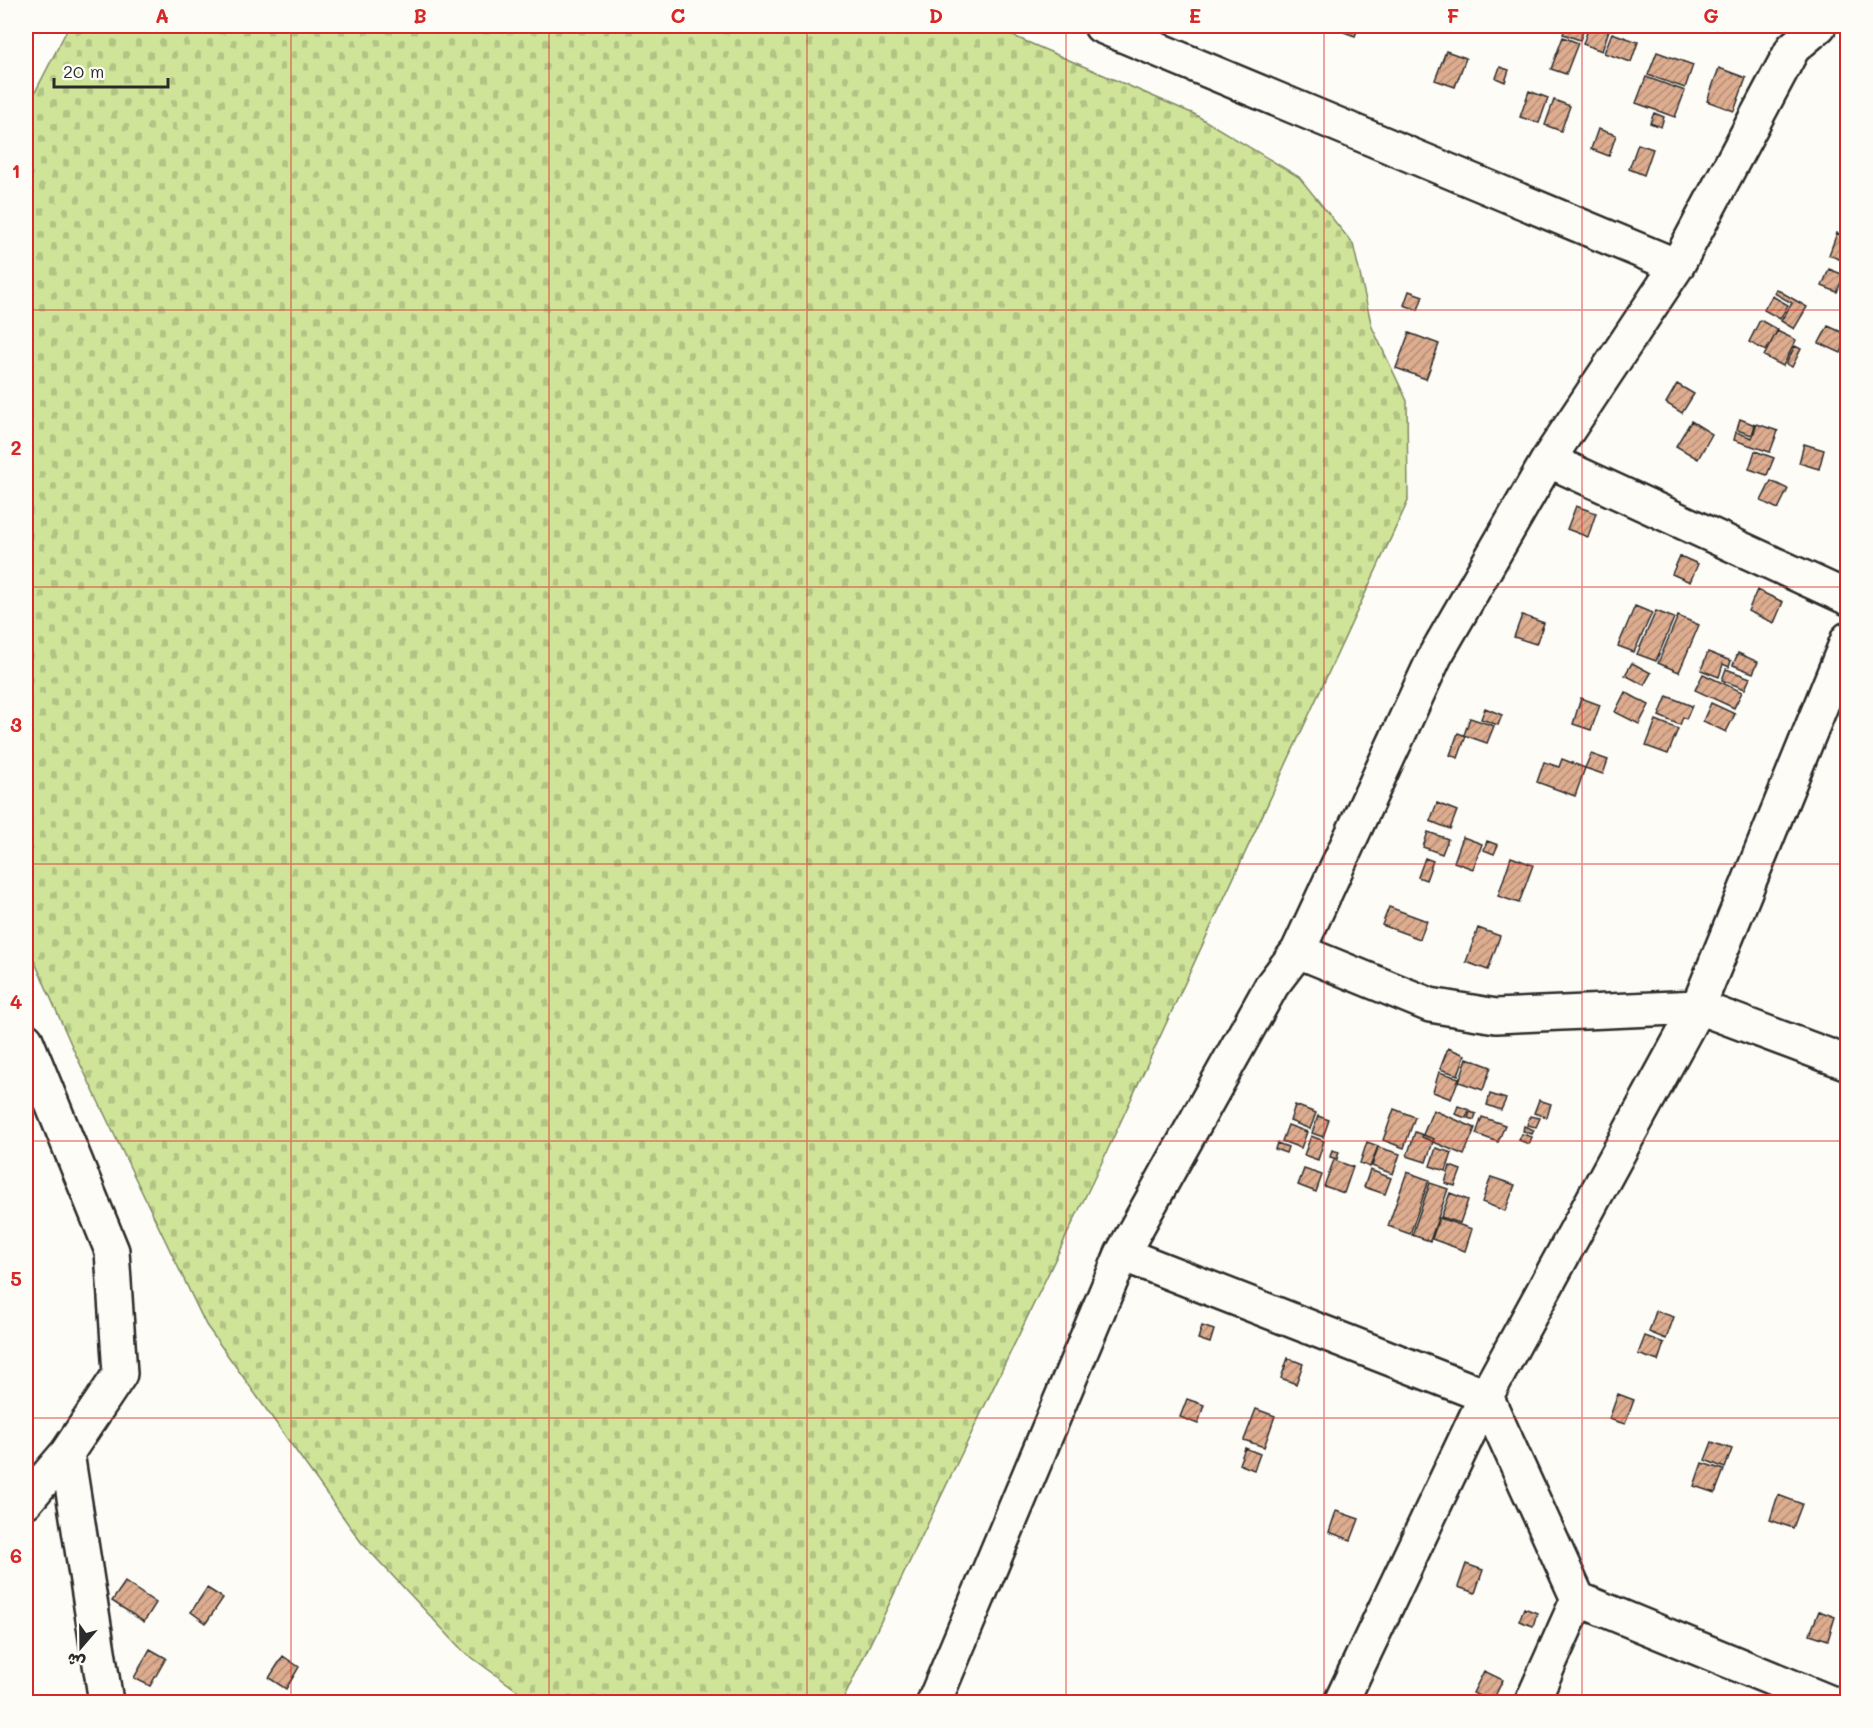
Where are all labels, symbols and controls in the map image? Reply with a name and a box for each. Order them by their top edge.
text: A [155,2,169,28]
text: B [413,2,427,28]
text: C [671,2,686,28]
text: D [929,2,943,28]
text: E [1189,2,1201,28]
text: F [1447,2,1460,28]
text: G [1703,2,1719,28]
scale bar [54,51,168,89]
text: 20 m [63,59,104,83]
text: 1 [12,157,20,183]
text: 2 [10,434,22,460]
text: 3 [10,711,22,737]
text: 4 [10,988,23,1014]
text: 5 [10,1265,22,1291]
text: 6 [10,1542,22,1568]
north arrow [51,1617,111,1677]
text: ش [64,1649,88,1674]

